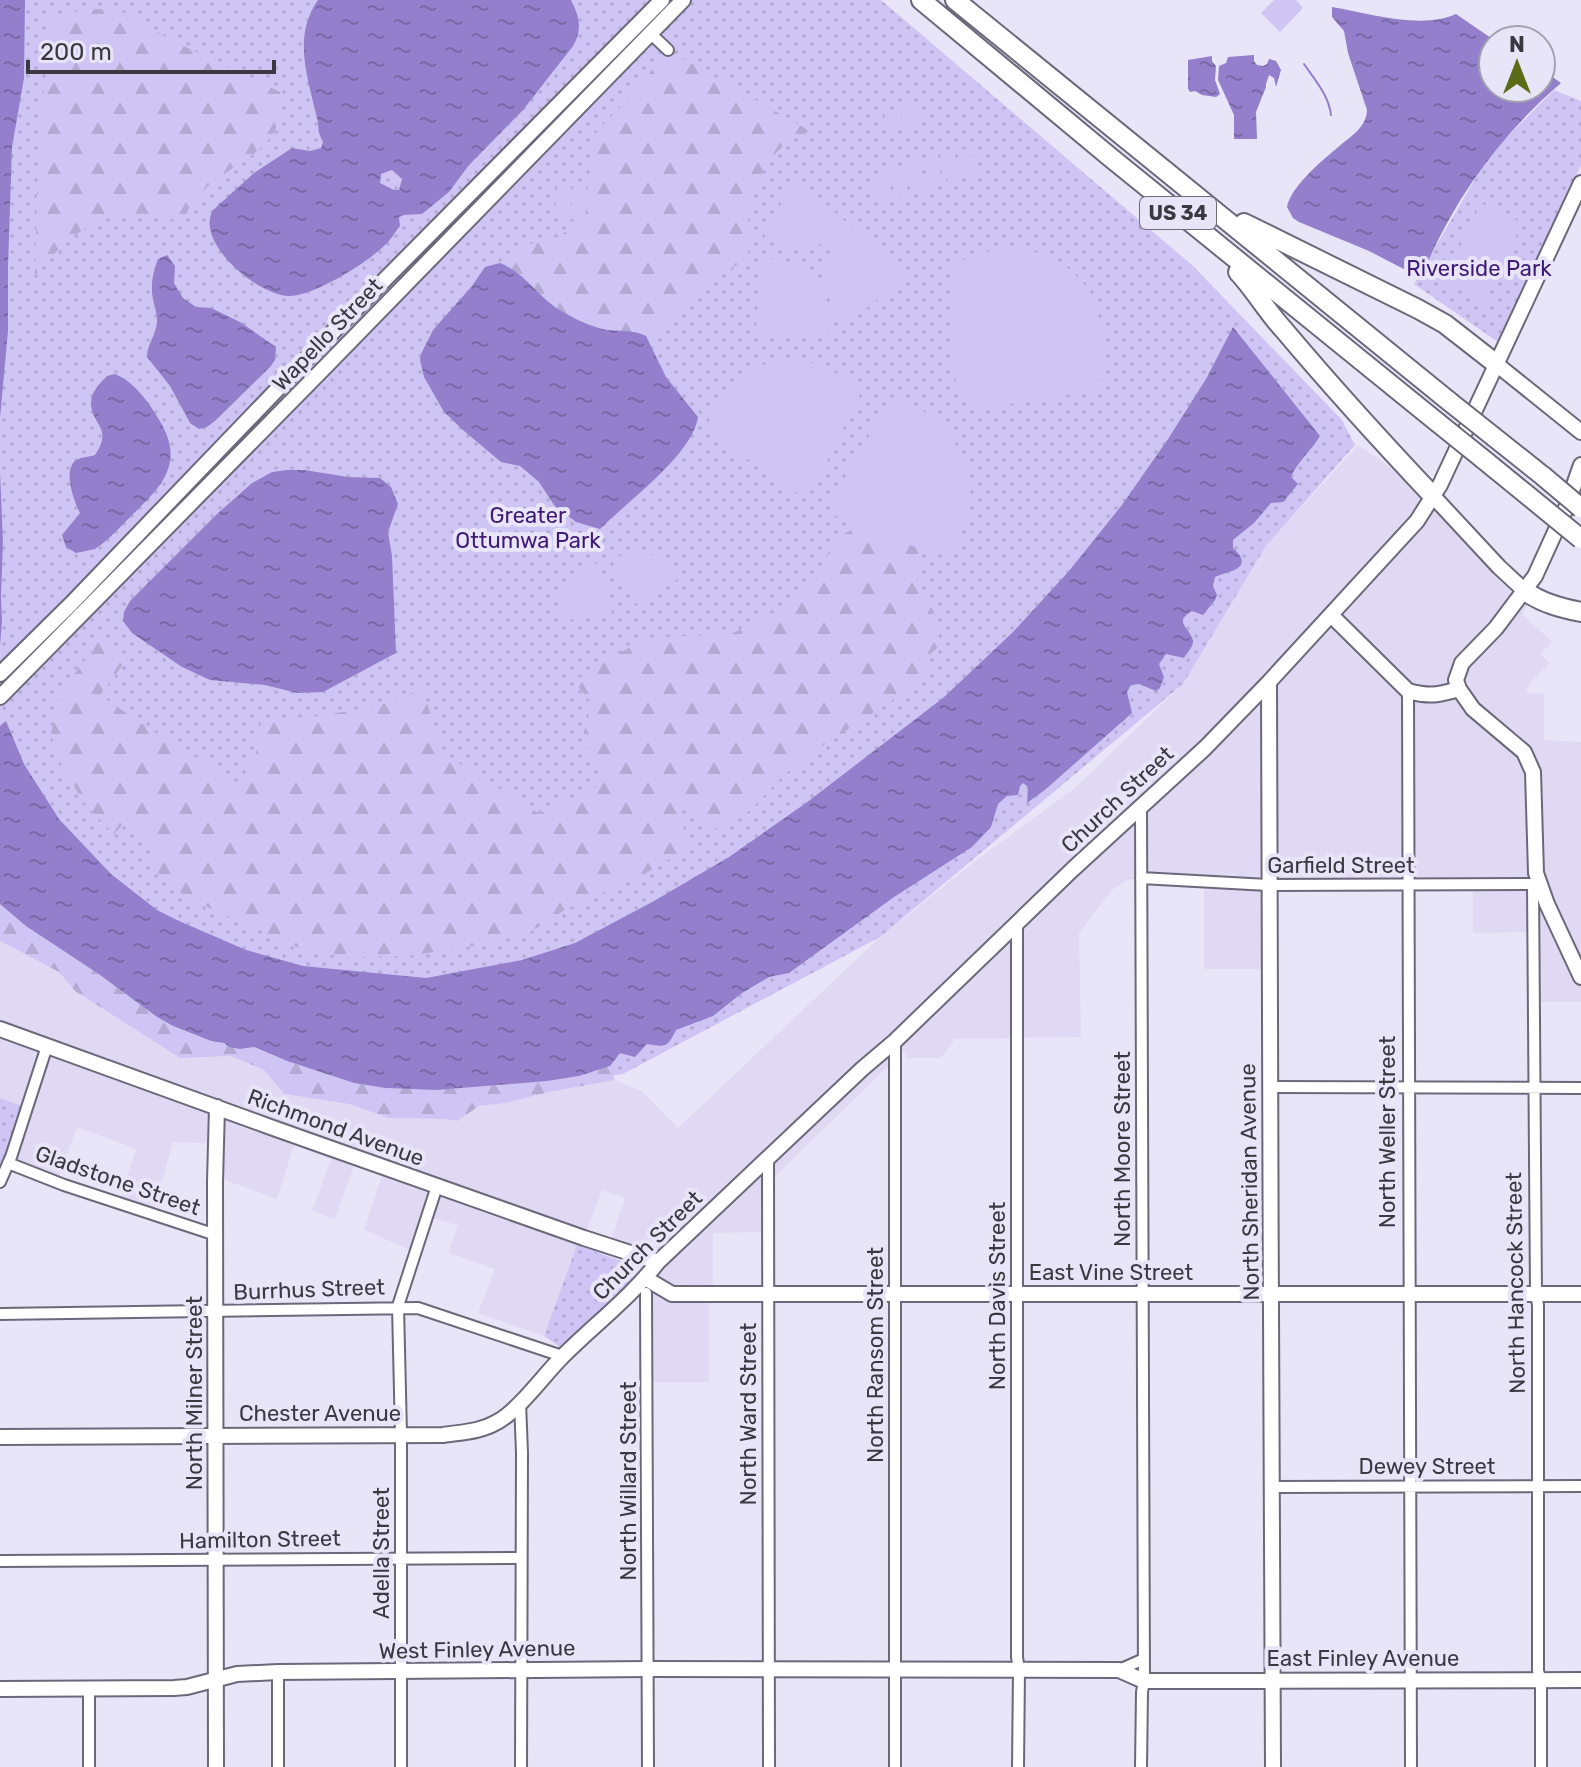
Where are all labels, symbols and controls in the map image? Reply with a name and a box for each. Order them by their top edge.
scale bar [28,24,274,74]
north arrow [1477,24,1557,104]
text: N [1509,31,1525,58]
text: 200 m [40,38,112,66]
road number: US 34 [1140,197,1216,229]
park label: Riverside Park [1406,255,1552,282]
street label: Wapello Street [267,272,388,397]
park label: Greater Ottumwa Park [455,502,601,554]
street label: Church Street [1055,740,1179,858]
street label: Garfield Street [1267,852,1415,879]
street label: North Weller Street [1374,1035,1401,1228]
street label: North Moore Street [1109,1051,1136,1247]
street label: North Sheridan Avenue [1234,1063,1265,1301]
street label: Richmond Avenue [244,1083,428,1172]
street label: Gladstone Street [32,1140,204,1221]
street label: North Hancock Street [1500,1171,1531,1394]
street label: Church Street [587,1185,708,1306]
street label: North Davis Street [984,1201,1011,1390]
street label: North Ransom Street [862,1247,889,1463]
street label: East Vine Street [1029,1259,1194,1286]
street label: Burrhus Street [233,1273,386,1306]
street label: North Milner Street [181,1295,208,1490]
street label: North Ward Street [735,1322,762,1505]
street label: North Willard Street [615,1381,642,1581]
street label: Chester Avenue [239,1400,401,1427]
street label: Dewey Street [1359,1453,1496,1480]
street label: Adella Street [368,1487,395,1619]
street label: Hamilton Street [179,1525,341,1554]
street label: West Finley Avenue [378,1634,576,1665]
street label: East Finley Avenue [1267,1645,1459,1672]

